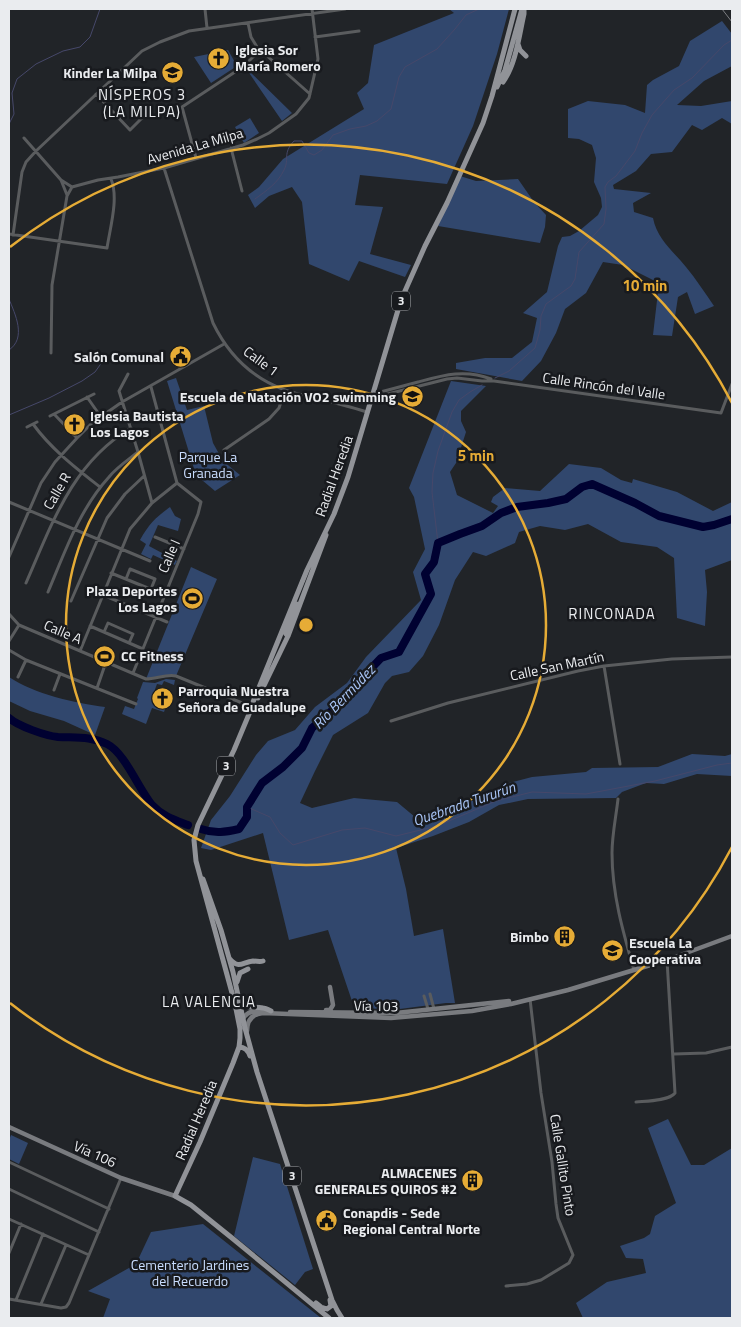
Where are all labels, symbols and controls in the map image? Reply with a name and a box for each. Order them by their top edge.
place label: Iglesia Sor María Romero [235,39,321,76]
church icon: Iglesia Sor María Romero [207,46,231,70]
school or university icon: Kinder La Milpa [161,61,185,85]
place label: Kinder La Milpa [63,62,157,83]
district label: NÍSPEROS 3 (LA MILPA) [98,83,186,123]
street label: Avenida La Milpa [144,122,245,169]
text: 10 min [623,274,667,297]
road number: 3 [392,292,410,310]
street label: Calle 1 [239,341,283,381]
public building icon: Salón Comunal [168,345,192,369]
place label: Salón Comunal [74,346,164,367]
street label: Calle Rincón del Valle [541,367,667,405]
school or university icon: Escuela de Natación VO2 swimming [400,385,424,409]
place label: Escuela de Natación VO2 swimming [180,386,397,407]
place label: Iglesia Bautista Los Lagos [90,405,184,442]
church icon: Iglesia Bautista Los Lagos [62,412,86,436]
street label: Radial Heredia [309,432,358,519]
text: 5 min [458,444,494,467]
park label: Parque La Granada [179,446,237,483]
street label: Calle R [38,468,76,513]
street label: Calle I [152,536,185,576]
place label: Plaza Deportes Los Lagos [86,580,177,617]
sports icon: Plaza Deportes Los Lagos [181,587,205,611]
district label: RINCONADA [568,602,656,625]
street label: Calle A [41,614,86,649]
centre of rings [297,616,315,634]
sports icon: CC Fitness [93,644,117,668]
place label: CC Fitness [121,645,184,666]
street label: Calle San Martín [508,645,606,686]
water label: Río Bermúdez [307,658,382,734]
place label: Parroquia Nuestra Señora de Guadalupe [178,680,306,717]
church icon: Parroquia Nuestra Señora de Guadalupe [150,687,174,711]
road number: 3 [217,756,235,776]
water label: Quebrada Tururún [409,775,519,832]
building icon: Bimbo [553,925,577,949]
place label: Bimbo [510,926,549,947]
place label: Escuela La Cooperativa [629,932,701,969]
school or university icon: Escuela La Cooperativa [601,939,625,963]
district label: LA VALENCIA [162,990,256,1013]
street label: Vía 103 [353,995,399,1016]
street label: Radial Heredia [169,1077,222,1163]
street label: Calle Gallito Pinto [545,1112,582,1217]
street label: Vía 106 [70,1135,120,1172]
place label: ALMACENES GENERALES QUIROS #2 [315,1162,457,1199]
road number: 3 [283,1166,301,1186]
building icon: ALMACENES GENERALES QUIROS #2 [461,1169,485,1193]
place label: Conapdis - Sede Regional Central Norte [343,1202,480,1239]
public building icon: Conapdis - Sede Regional Central Norte [315,1209,339,1233]
park label: Cementerio Jardines del Recuerdo [131,1254,249,1291]

